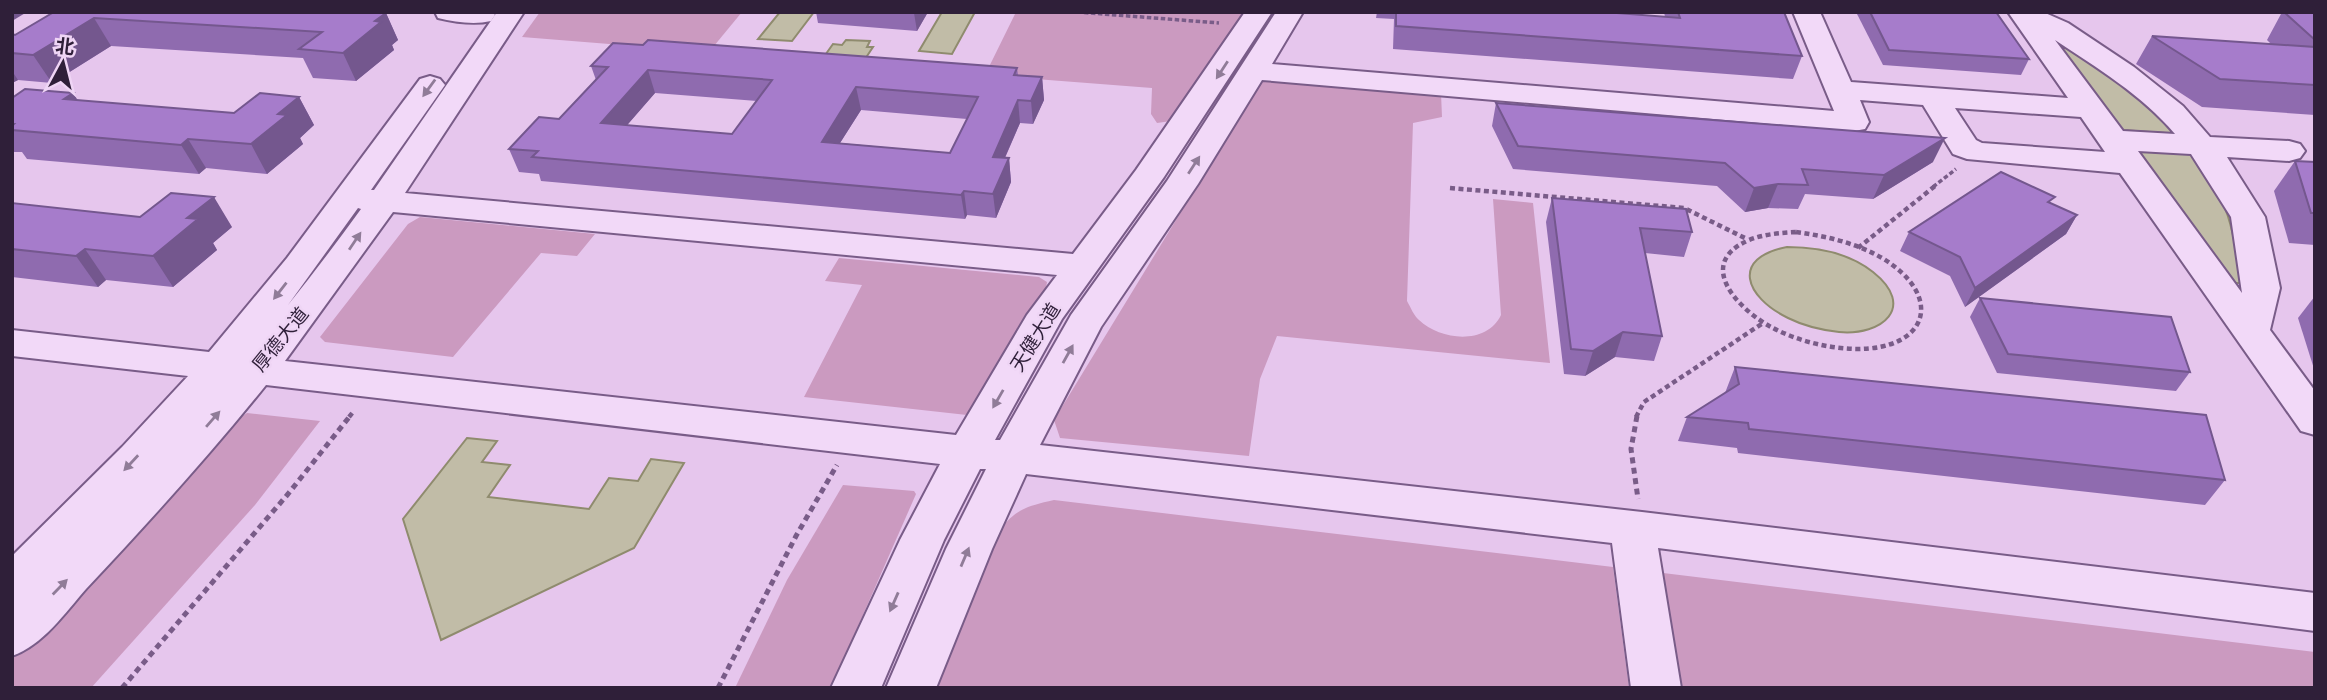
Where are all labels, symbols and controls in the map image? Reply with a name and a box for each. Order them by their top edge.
north arrow [28,28,98,98]
text: 北 [54,34,76,59]
one-way arrow [1216,60,1229,79]
one-way arrow [422,79,436,97]
one-way arrow [1188,155,1201,175]
one-way arrow [348,232,362,250]
one-way arrow [273,283,288,300]
street label: 天健大道 [1006,299,1065,376]
street label: 厚德大道 [248,303,313,376]
one-way arrow [1062,344,1074,364]
one-way arrow [992,390,1004,409]
one-way arrow [206,410,221,428]
one-way arrow [123,454,139,471]
one-way arrow [959,547,971,567]
one-way arrow [52,579,68,595]
one-way arrow [888,591,899,612]

